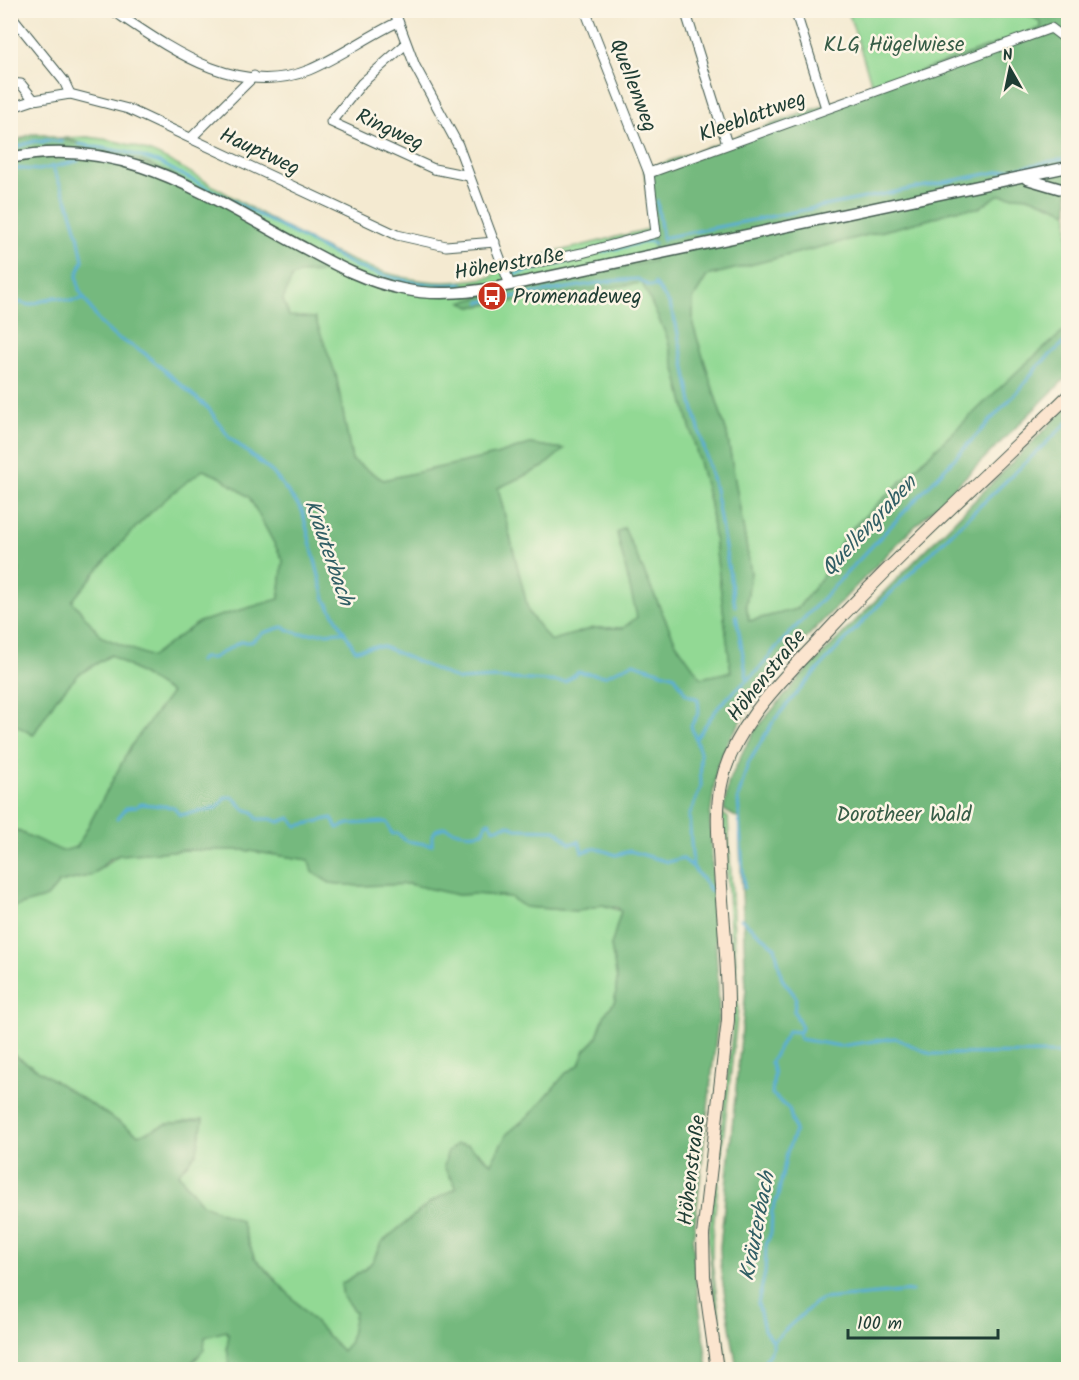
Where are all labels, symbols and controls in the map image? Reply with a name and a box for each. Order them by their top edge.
park label: KLG Hügelwiese [824,29,965,62]
street label: Quellenweg [600,34,665,137]
north arrow [980,39,1040,99]
text: N [1001,43,1015,69]
street label: Kleeblattweg [694,83,811,152]
street label: Ringweg [350,100,429,161]
street label: Hauptweg [214,119,305,185]
street label: Höhenstraße [452,238,567,290]
bus stop icon: Promenadeweg [476,280,508,312]
place label: Promenadeweg [513,281,642,314]
water label: Quellengraben [813,466,928,586]
water label: Kräuterbach [293,495,363,613]
street label: Höhenstraße [719,622,815,729]
park label: Dorotheer Wald [836,799,972,832]
street label: Höhenstraße [669,1113,716,1227]
water label: Kräuterbach [731,1167,787,1284]
scale bar [848,1302,998,1340]
text: 100 m [857,1310,902,1339]

